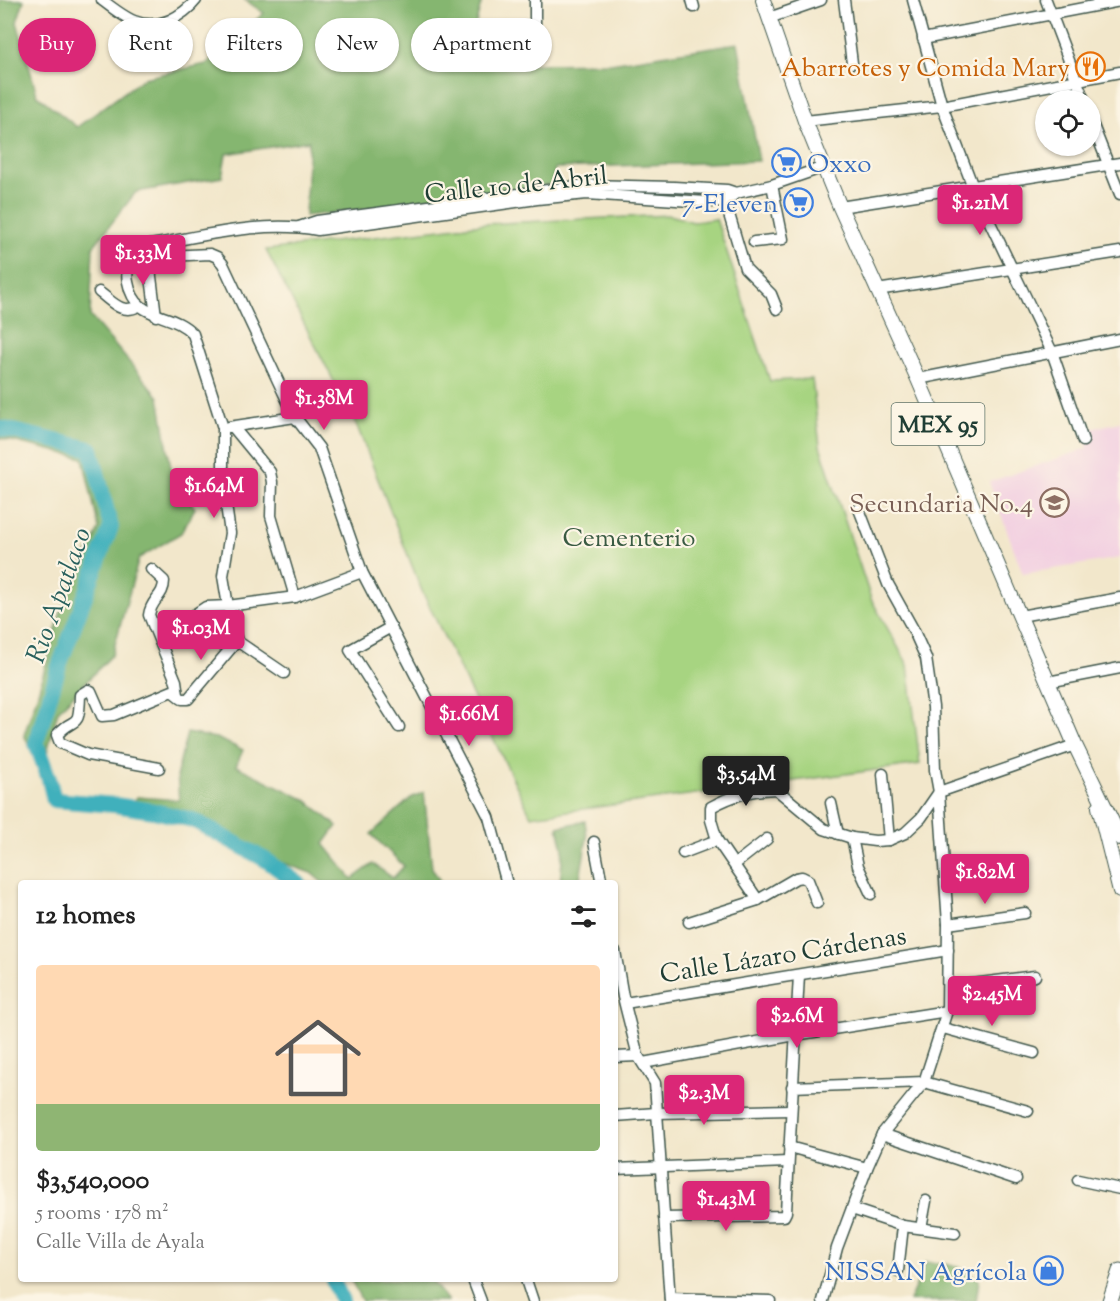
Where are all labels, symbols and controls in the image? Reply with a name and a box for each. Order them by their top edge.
chip: Buy [18,18,96,72]
chip: Rent [108,18,193,72]
chip: Filters [205,18,303,72]
chip: New [315,18,399,72]
chip: Apartment [411,18,552,72]
place label: Abarrotes y Comida Mary [781,51,1070,88]
restaurant icon: Abarrotes y Comida Mary [1075,51,1107,83]
map controls [1035,90,1101,156]
button: locate [1035,90,1101,156]
supermarket icon: Oxxo [770,147,802,179]
place label: Oxxo [807,147,872,184]
street label: Calle 10 de Abril [423,158,610,214]
pin: $1.21M [931,185,1029,236]
place label: 7-Eleven [682,187,778,224]
supermarket icon: 7-Eleven [783,187,815,219]
text: $1.21M [951,190,1009,219]
pin: $1.33M [94,235,192,286]
text: $1.33M [114,240,172,269]
pin: $1.38M [275,380,373,431]
text: $1.38M [295,385,353,414]
road number: MEX 95 [892,403,984,445]
pin: $1.64M [165,468,263,519]
text: $1.64M [184,473,244,502]
place label: Secundaria No.4 [849,487,1033,524]
school or university icon: Secundaria No.4 [1038,487,1070,519]
park label: Cementerio [562,521,696,558]
water label: Rio Apatlaco [18,523,103,669]
pin: $1.03M [152,610,250,661]
text: $1.03M [172,615,231,644]
pin: $1.66M [420,696,518,747]
text: $1.66M [439,701,499,730]
pin: $3.54M [697,756,795,807]
text: $3.54M [716,761,776,790]
pin: $1.82M [936,854,1034,905]
text: $1.82M [955,859,1015,888]
text: 12 homes [36,898,135,935]
icon: filters [567,900,600,933]
street label: Calle Lázaro Cárdenas [657,919,909,994]
pin: $2.45M [943,976,1041,1027]
text: $2.45M [962,981,1022,1010]
pin: $2.6M [755,998,839,1049]
text: $2.6M [771,1003,823,1032]
icon: home [264,1004,372,1112]
pin: $2.3M [662,1075,746,1126]
text: $2.3M [678,1080,730,1109]
text: $3,540,000 [36,1163,149,1200]
pin: $1.43M [677,1181,775,1232]
text: $1.43M [696,1186,756,1215]
text: 5 rooms · 178 m² [36,1200,169,1229]
text: Calle Villa de Ayala [36,1229,205,1258]
place label: NISSAN Agrícola [825,1255,1027,1292]
shop icon: NISSAN Agrícola [1032,1255,1064,1287]

